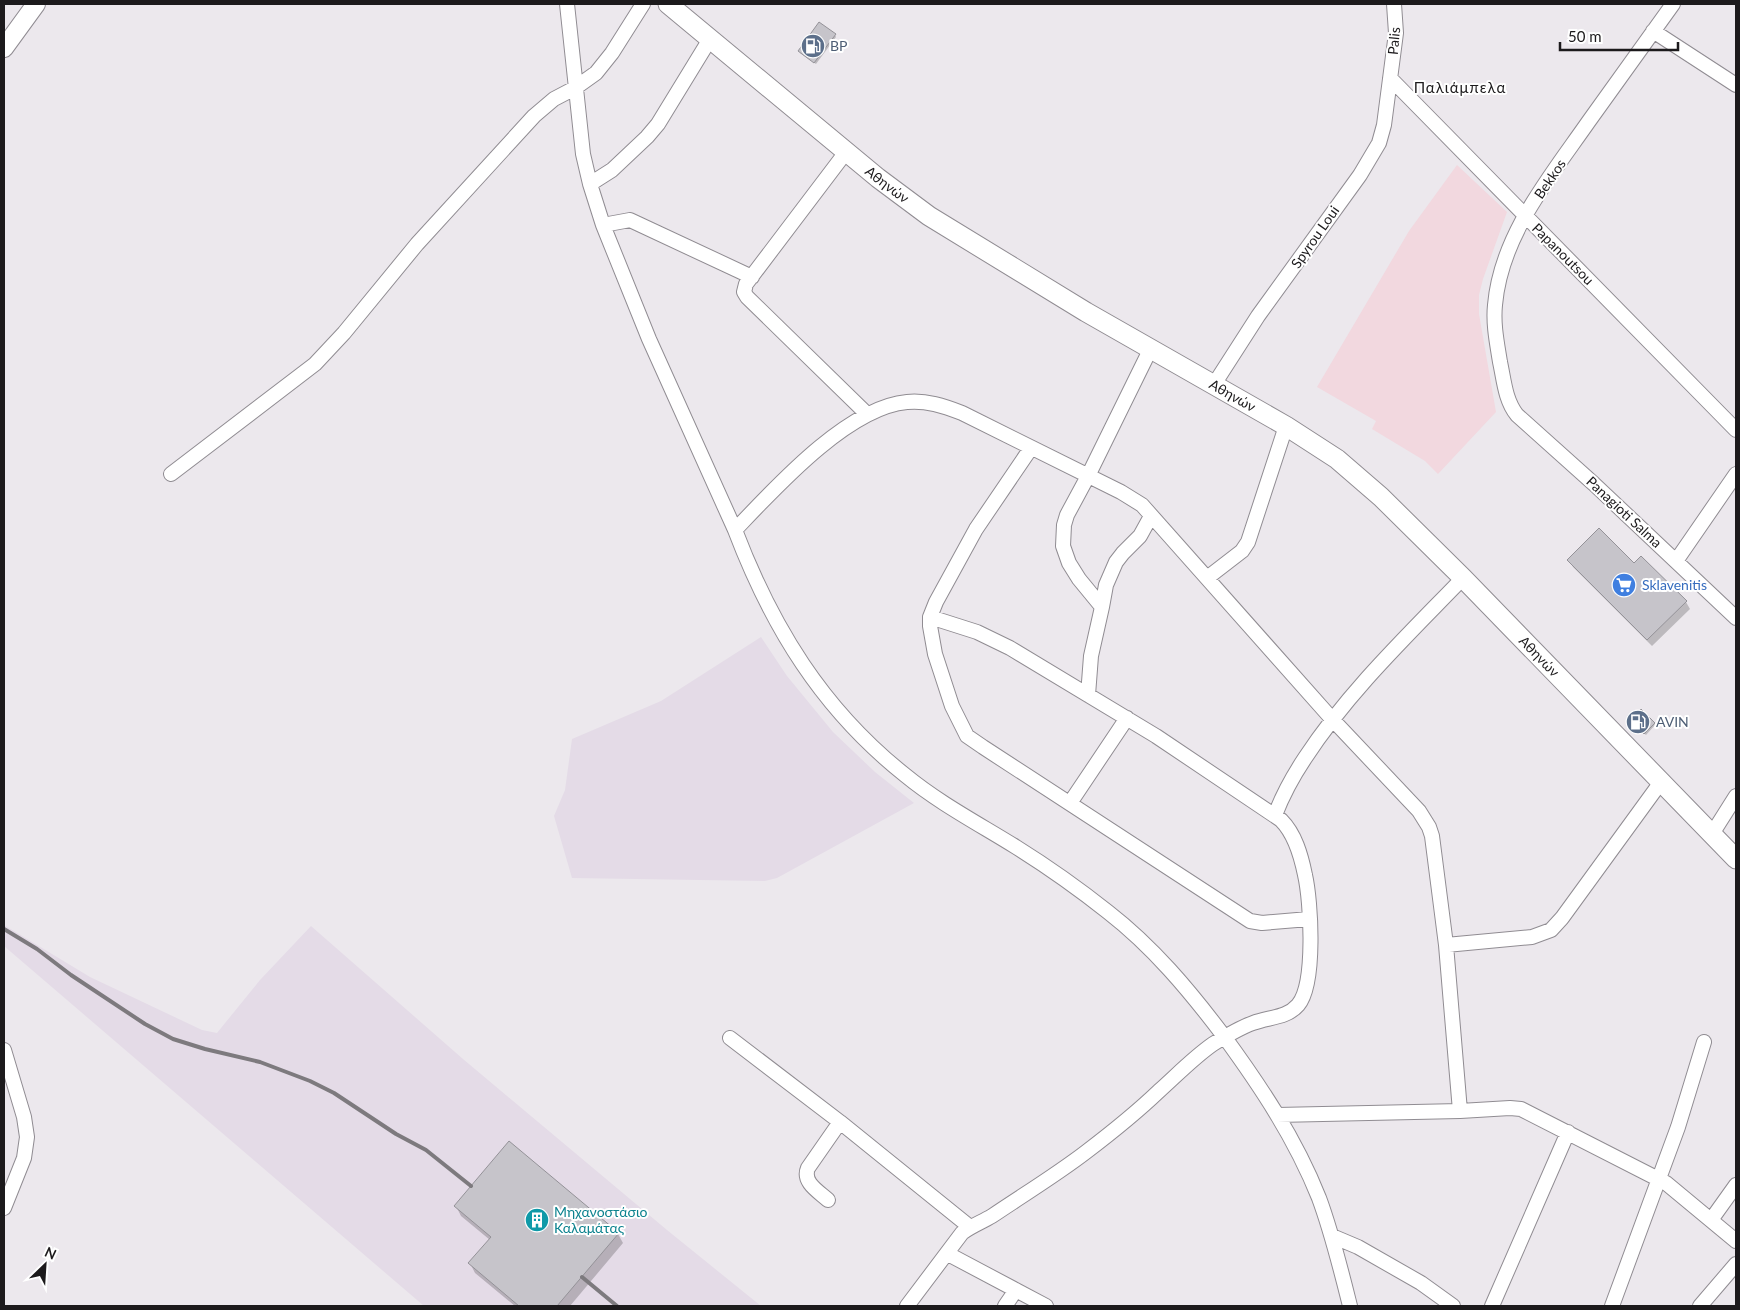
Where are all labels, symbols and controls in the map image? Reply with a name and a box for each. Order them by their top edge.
scale bar [1560,20,1678,52]
street label: Palis [1384,26,1403,56]
text: 50 m [1568,27,1602,45]
fuel station icon: BP [800,33,826,59]
place label: BP [830,37,847,54]
district label: Παλιάμπελα [1414,78,1506,96]
street label: Bekkos [1530,156,1569,202]
street label: Αθηνών [862,162,913,206]
street label: Spyrou Loui [1287,202,1342,271]
street label: Papanoutsou [1529,219,1598,288]
street label: Αθηνών [1207,375,1259,415]
street label: Panagioti Salma [1583,472,1666,551]
supermarket icon: Sklavenitis [1611,572,1637,598]
place label: Sklavenitis [1642,576,1707,593]
street label: Αθηνών [1516,632,1563,680]
fuel station icon: AVIN [1625,709,1651,735]
place label: AVIN [1656,713,1689,730]
place label: Μηχανοστάσιο Καλαμάτας [554,1203,648,1236]
building icon: Μηχανοστάσιο Καλαμάτας [524,1207,550,1233]
north arrow [20,1240,70,1290]
text: N [42,1243,59,1263]

